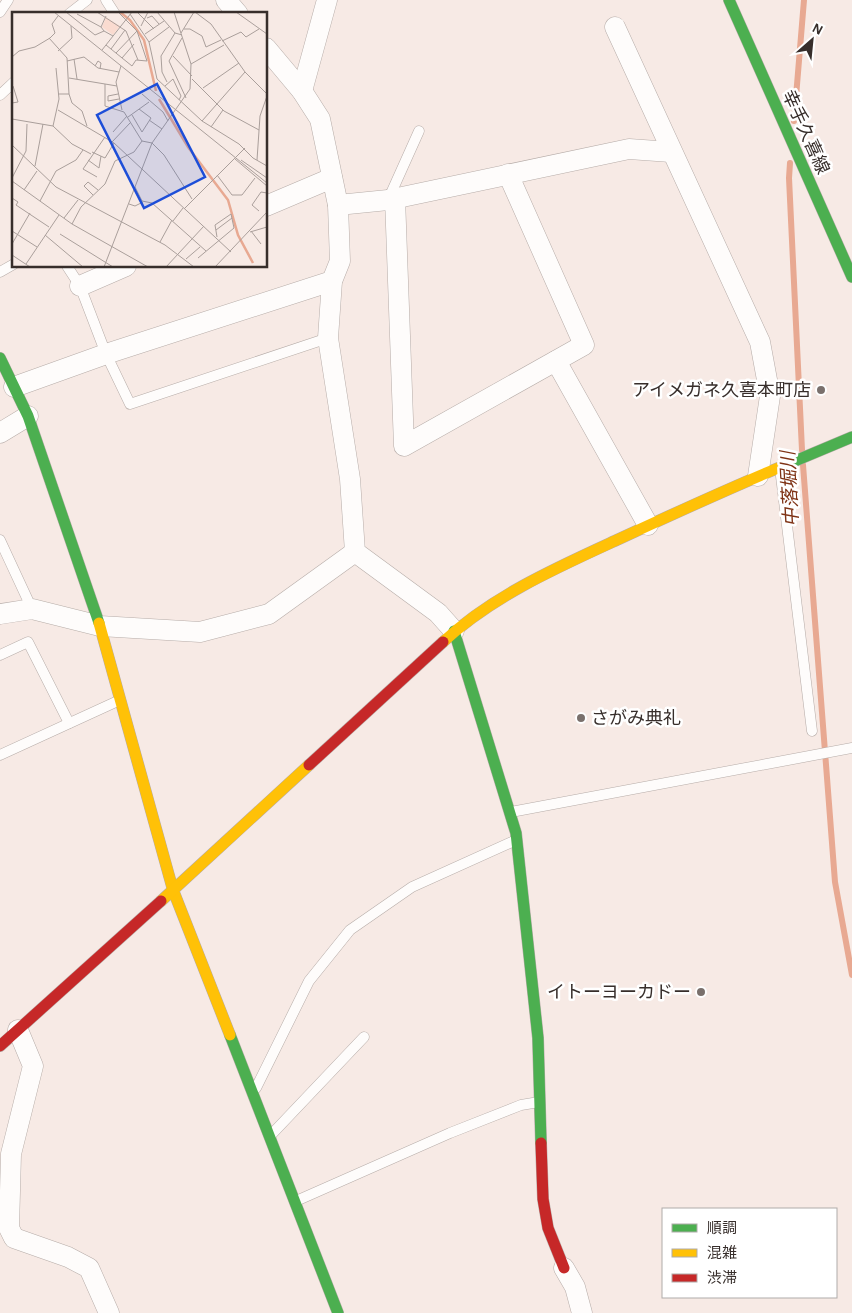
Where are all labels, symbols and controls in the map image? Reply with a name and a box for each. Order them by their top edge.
inset map [12,12,268,268]
north arrow [787,15,837,65]
text: N [810,21,825,38]
street label: 幸手久喜線 [779,87,833,177]
place label: アイメガネ久喜本町店 [632,380,811,400]
marker: アイメガネ久喜本町店 [815,384,827,396]
water label: 中落堀川 [778,448,802,527]
place label: さがみ典礼 [591,708,681,728]
marker: さがみ典礼 [575,712,587,724]
place label: イトーヨーカドー [547,983,691,1002]
marker: イトーヨーカドー [695,986,707,998]
legend [662,1208,837,1298]
text: 順調 [707,1221,737,1236]
text: 混雑 [707,1245,737,1261]
text: 渋滞 [707,1270,737,1286]

